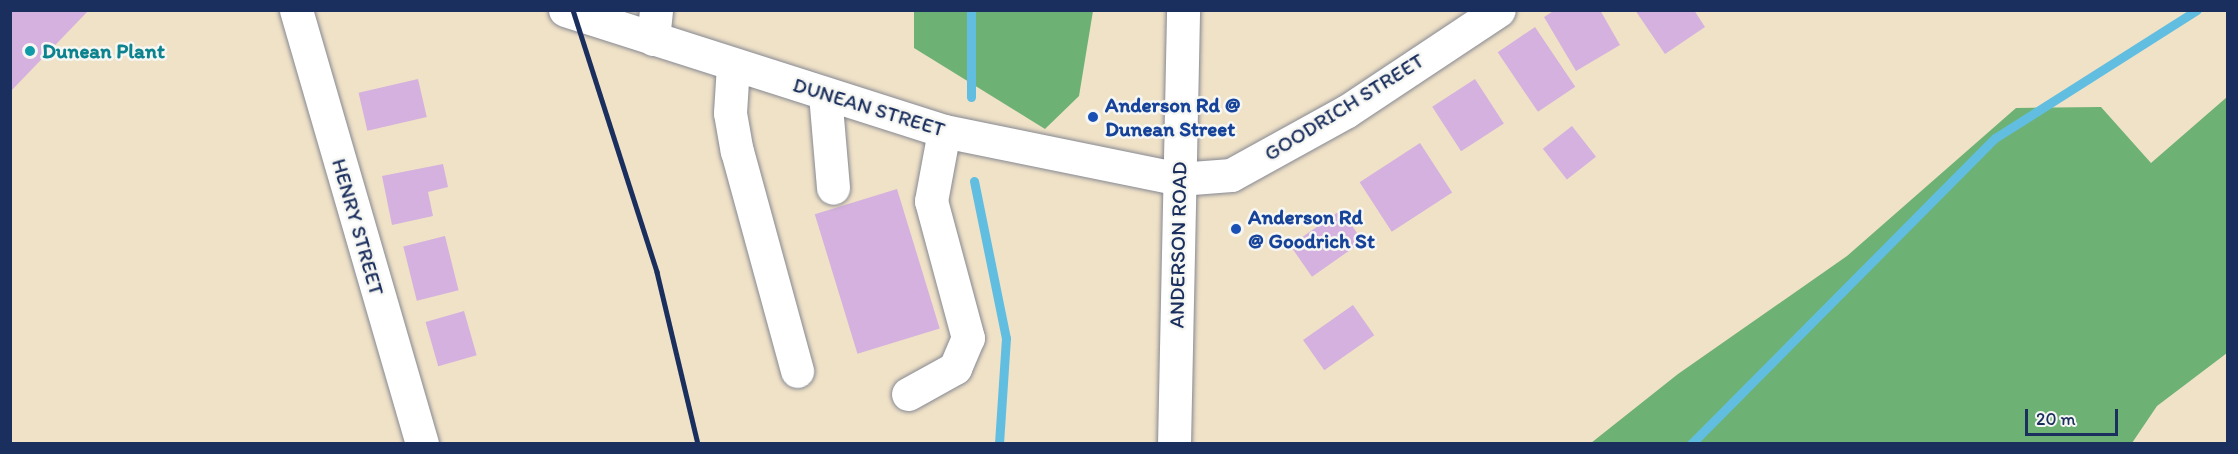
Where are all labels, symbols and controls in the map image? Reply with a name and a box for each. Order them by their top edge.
place label: Dunean Plant [42,38,164,64]
marker: Dunean Plant [23,44,37,58]
street label: GOODRICH STREET [1260,48,1428,166]
street label: DUNEAN STREET [790,72,948,142]
place label: Anderson Rd @ Dunean Street [1105,92,1240,142]
marker: Anderson Rd @ Dunean Street [1086,110,1100,124]
street label: HENRY STREET [326,155,390,299]
street label: ANDERSON ROAD [1164,162,1192,328]
place label: Anderson Rd @ Goodrich St [1248,204,1375,254]
marker: Anderson Rd @ Goodrich St [1229,222,1243,236]
scale bar [2028,397,2121,435]
text: 20 m [2036,408,2076,430]

